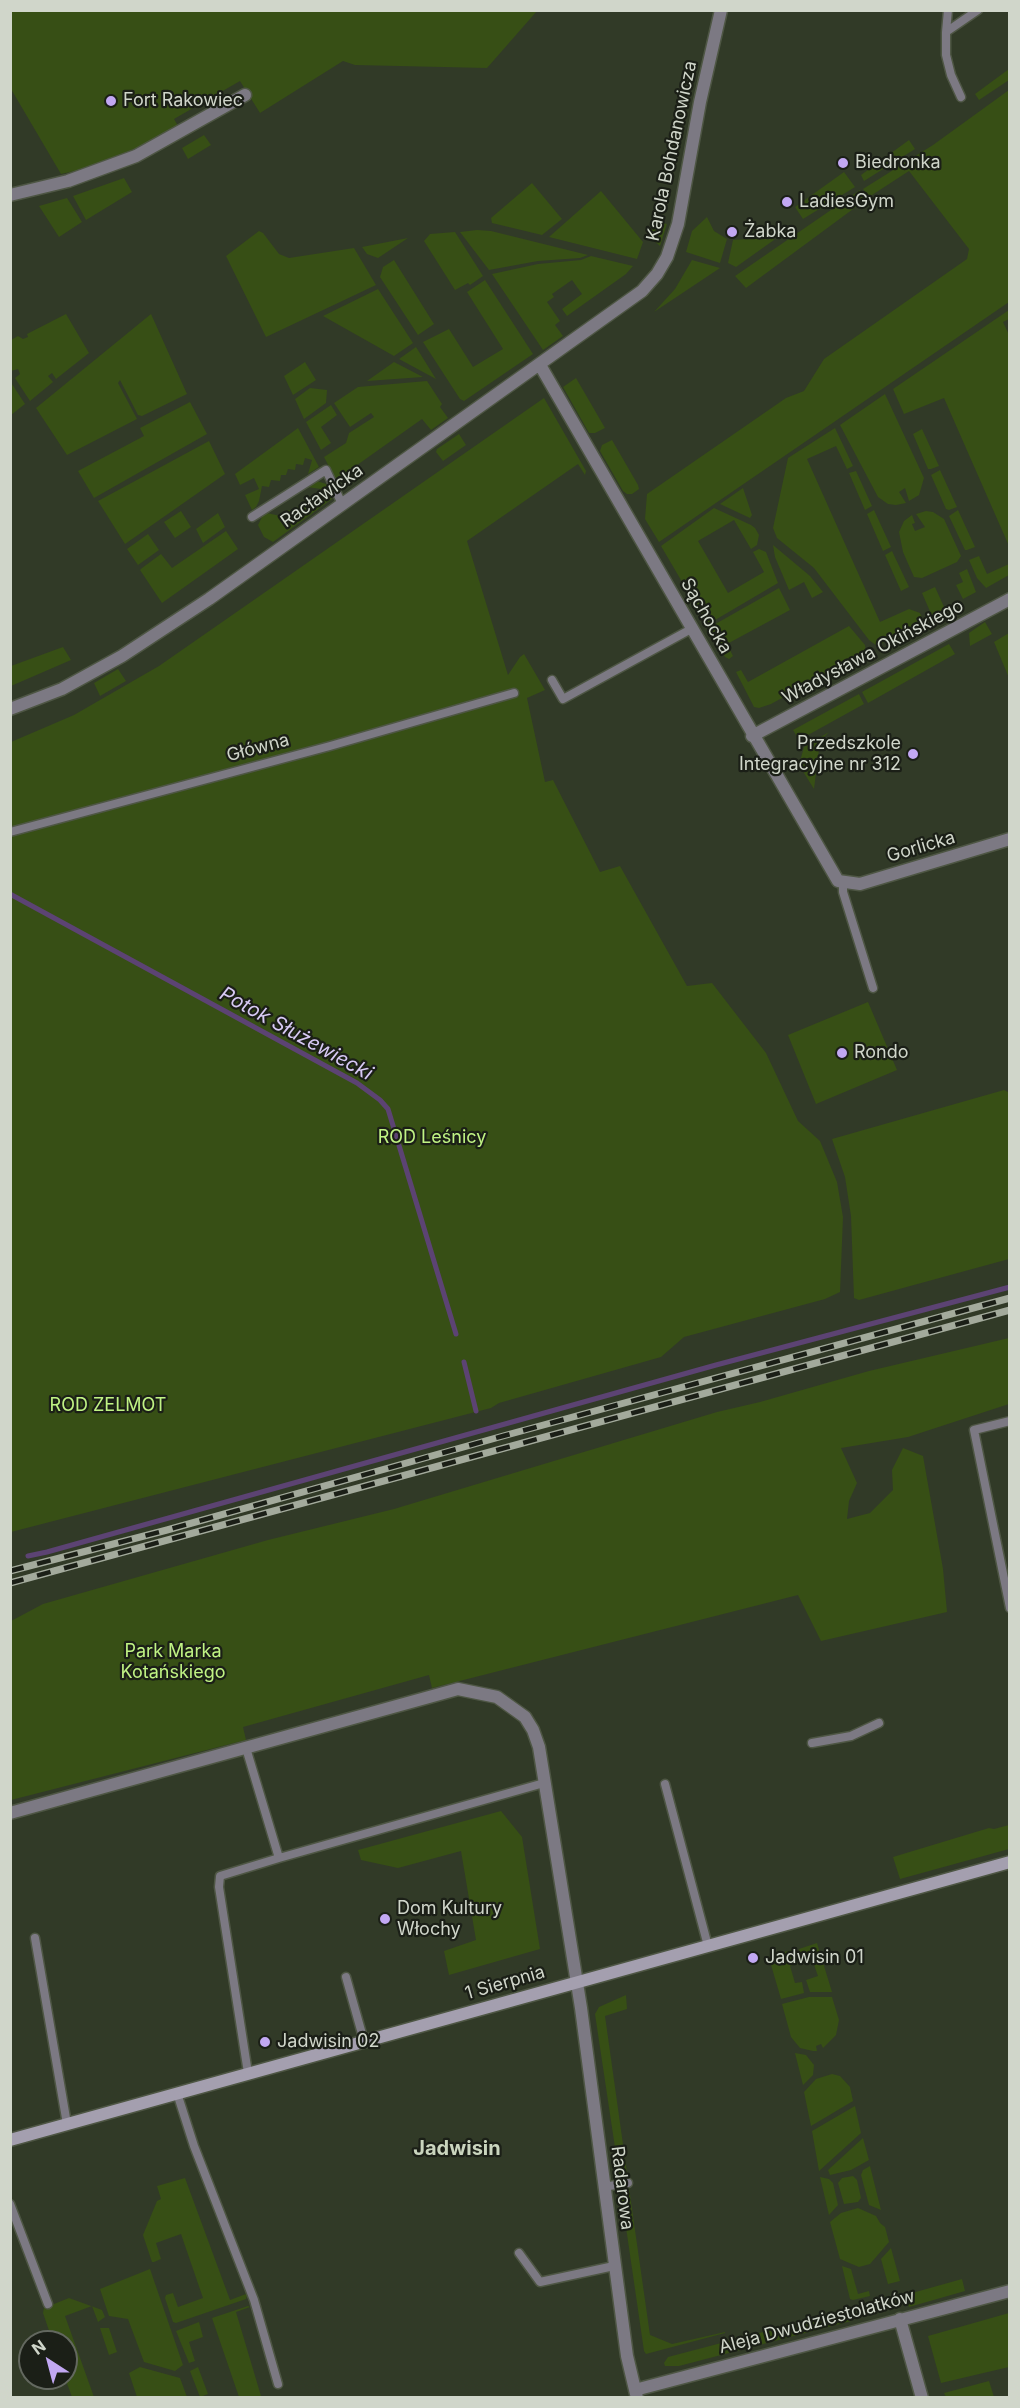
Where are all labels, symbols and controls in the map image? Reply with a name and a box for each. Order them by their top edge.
street label: Karola Bohdanowicza [642,59,702,243]
place label: Fort Rakowiec [123,90,243,112]
marker: Fort Rakowiec [104,94,118,108]
place label: Biedronka [855,152,941,174]
marker: Biedronka [836,156,850,170]
place label: LadiesGym [799,191,894,213]
marker: LadiesGym [780,195,794,209]
place label: Żabka [744,221,796,243]
marker: Żabka [725,225,739,239]
street label: Racławicka [277,460,367,532]
street label: Sąchocka [676,574,736,658]
street label: Władysława Okińskiego [779,595,967,709]
street label: Główna [224,729,292,767]
place label: Przedszkole Integracyjne nr 312 [739,733,901,776]
marker: Przedszkole Integracyjne nr 312 [906,747,920,761]
street label: Gorlicka [884,827,958,867]
water label: Potok Służewiecki [215,982,377,1086]
place label: Rondo [854,1042,909,1064]
marker: Rondo [835,1046,849,1060]
park label: ROD Leśnicy [378,1127,486,1149]
park label: ROD ZELMOT [50,1395,166,1417]
park label: Park Marka Kotańskiego [121,1641,225,1684]
place label: Dom Kultury Włochy [397,1898,502,1940]
marker: Dom Kultury Włochy [378,1912,392,1926]
place label: Jadwisin 01 [765,1947,864,1969]
marker: Jadwisin 01 [746,1951,760,1965]
street label: 1 Sierpnia [463,1961,547,2005]
place label: Jadwisin 02 [277,2031,379,2053]
marker: Jadwisin 02 [258,2035,272,2049]
district label: Jadwisin [413,2137,501,2161]
street label: Radarowa [606,2145,638,2231]
street label: Aleja Dwudziestolatków [717,2285,917,2359]
north arrow [18,2330,78,2390]
text: N [28,2335,49,2359]

